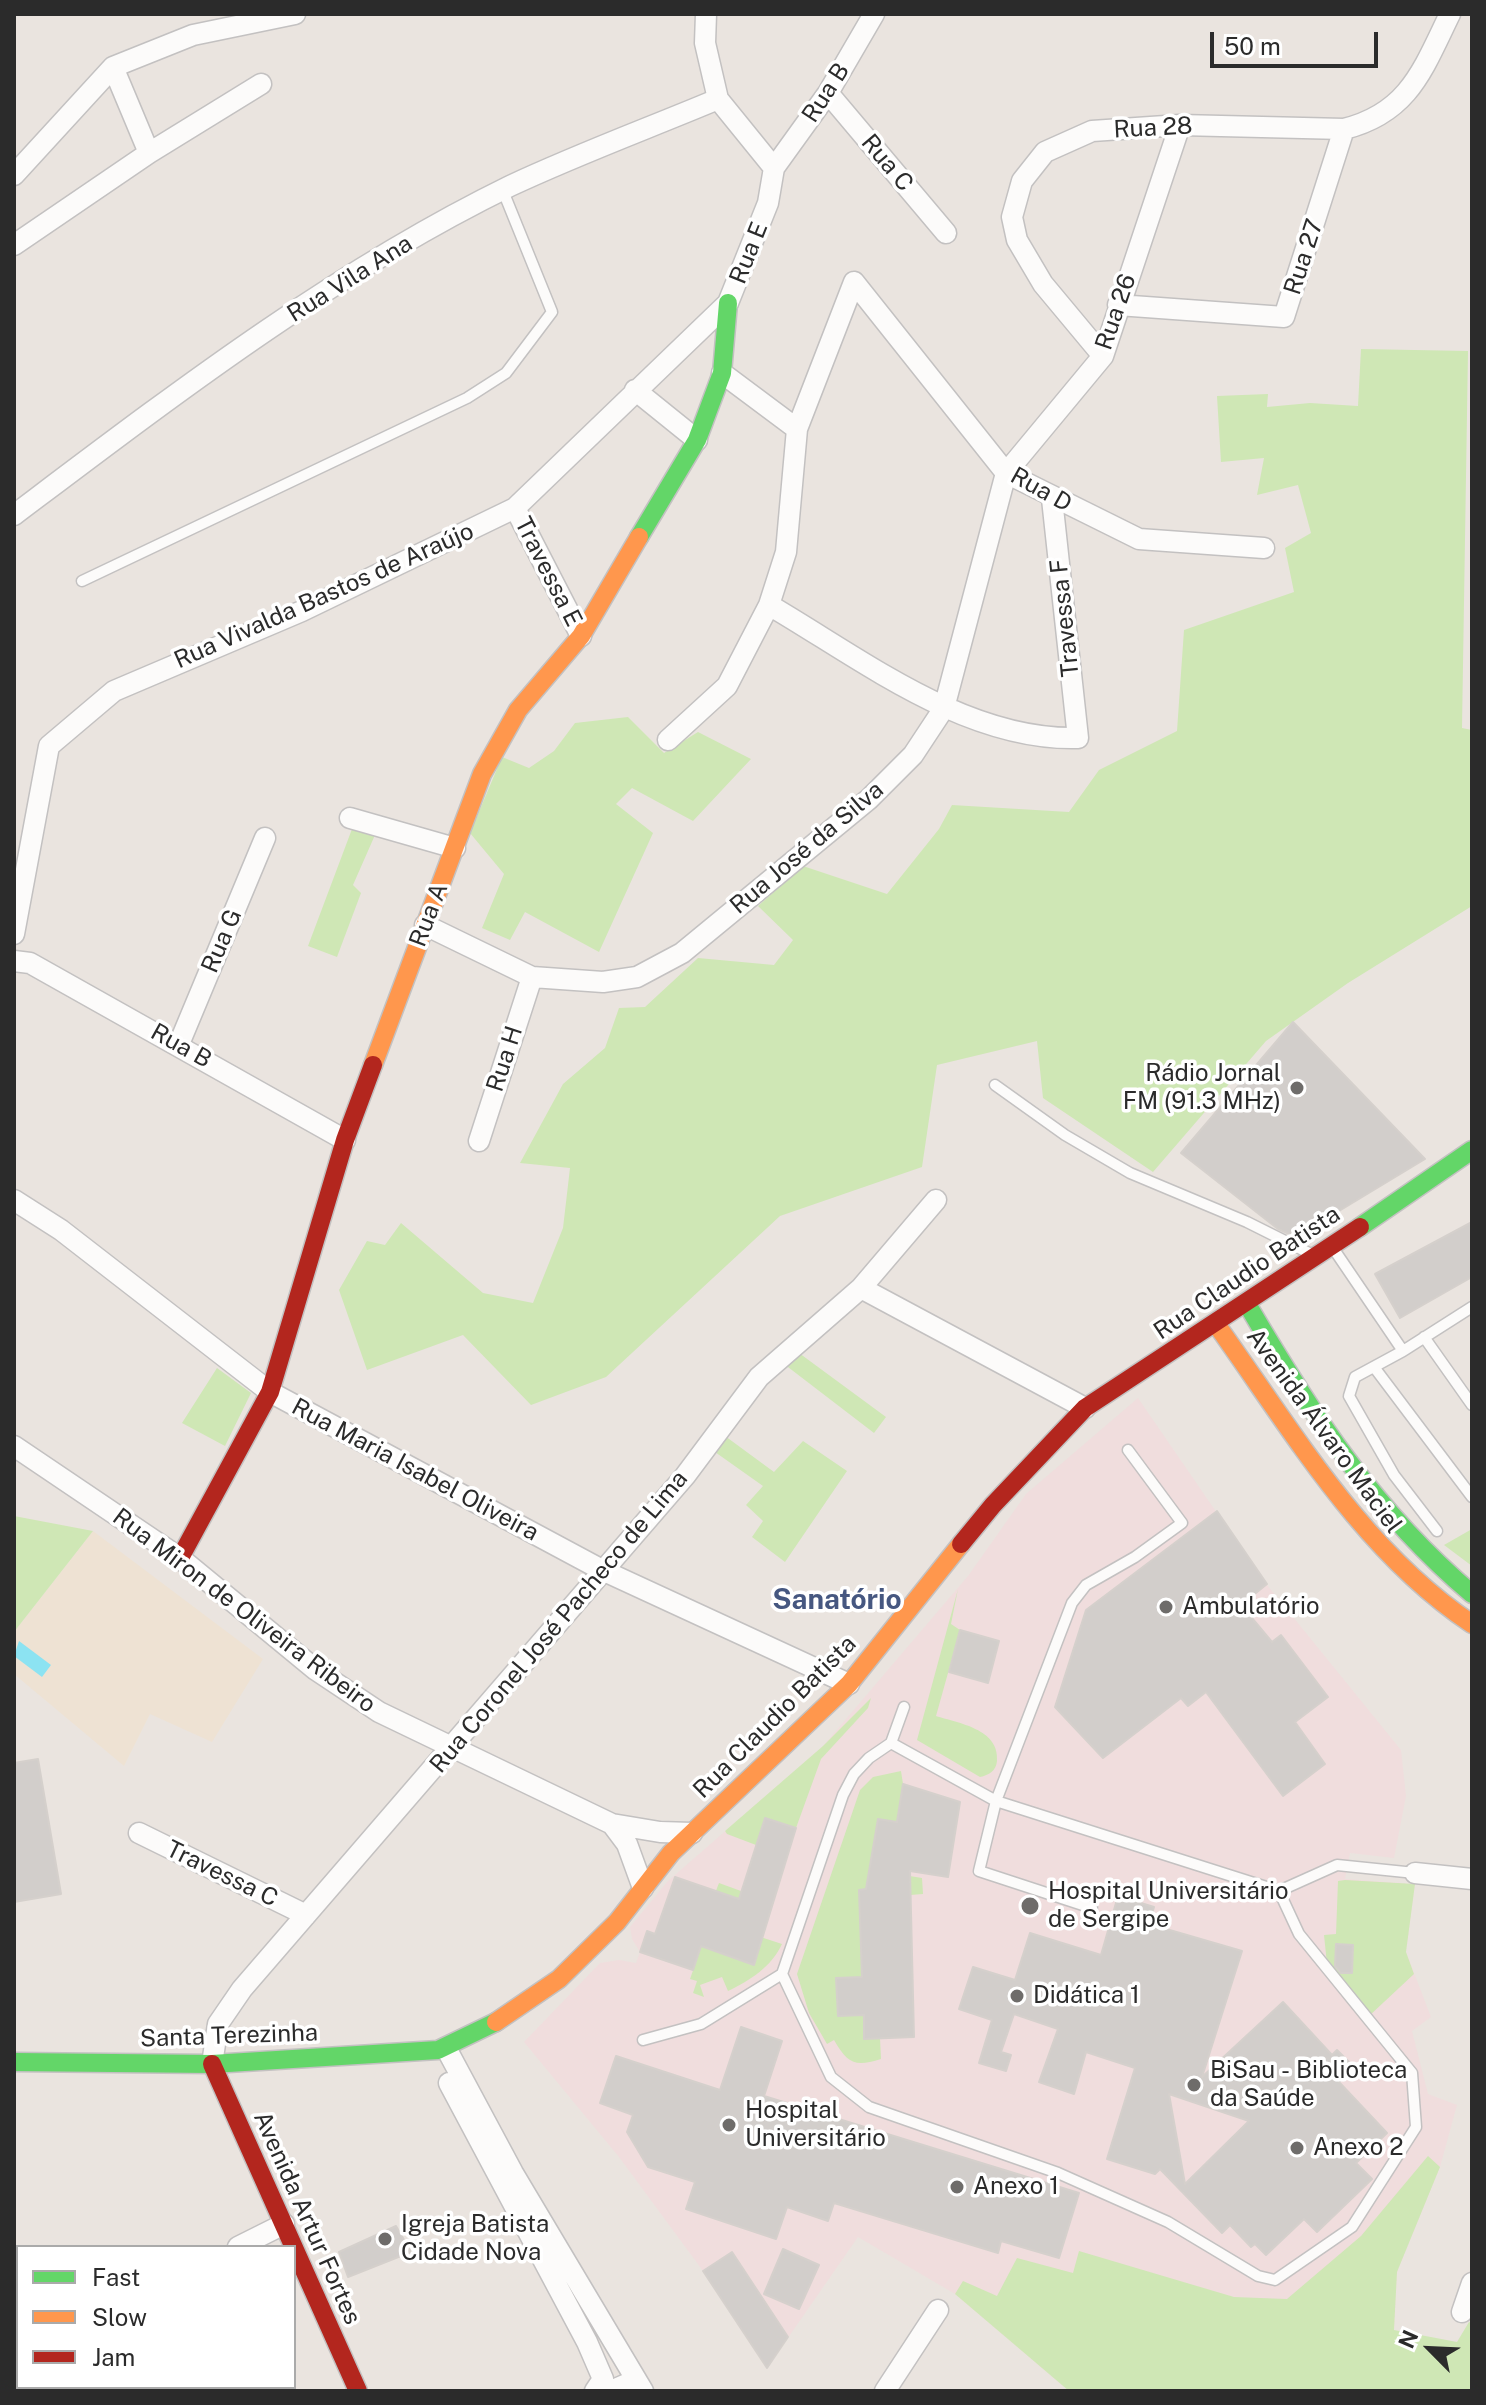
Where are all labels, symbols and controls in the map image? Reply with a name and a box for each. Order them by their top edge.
scale bar [1214,16,1382,66]
text: 50 m [1224,32,1281,60]
street label: Rua B [796,58,856,128]
street label: Rua 28 [1113,112,1193,144]
street label: Rua C [855,129,919,197]
street label: Rua 27 [1278,216,1330,298]
street label: Rua E [724,218,774,288]
street label: Rua Vila Ana [282,229,418,329]
street label: Rua 26 [1090,270,1142,354]
street label: Rua D [1005,461,1077,519]
street label: Travessa E [508,512,588,632]
street label: Rua Vivalda Bastos de Araújo [170,517,478,675]
street label: Travessa F [1044,558,1086,678]
street label: Rua José da Silva [725,776,889,920]
street label: Rua A [404,879,454,951]
street label: Rua G [196,905,248,977]
street label: Rua B [146,1018,216,1074]
street label: Rua H [481,1022,529,1096]
place label: Rádio Jornal FM (91.3 MHz) [1123,1060,1281,1116]
marker: Rádio Jornal FM (91.3 MHz) [1288,1079,1306,1097]
street label: Rua Claudio Batista [1148,1200,1346,1346]
street label: Avenida Álvaro Maciel [1240,1323,1408,1539]
street label: Rua Maria Isabel Oliveira [287,1393,543,1547]
street label: Rua Coronel José Pacheco de Lima [424,1465,694,1779]
street label: Rua Miron de Oliveira Ribeiro [107,1503,381,1719]
district label: Sanatório [772,1583,902,1617]
place label: Ambulatório [1182,1593,1320,1621]
marker: Ambulatório [1157,1598,1175,1616]
street label: Rua Claudio Batista [688,1630,862,1804]
street label: Travessa C [162,1835,282,1913]
place label: Hospital Universitário de Sergipe [1048,1878,1289,1934]
marker: Hospital Universitário de Sergipe [1019,1895,1041,1917]
place label: Didática 1 [1033,1982,1140,2010]
marker: Didática 1 [1008,1987,1026,2005]
street label: Santa Terezinha [139,2018,319,2054]
place label: BiSau - Biblioteca da Saúde [1210,2057,1407,2113]
marker: BiSau - Biblioteca da Saúde [1185,2076,1203,2094]
place label: Hospital Universitário [745,2097,886,2153]
street label: Avenida Artur Fortes [247,2107,367,2329]
marker: Hospital Universitário [720,2116,738,2134]
place label: Anexo 2 [1313,2134,1403,2162]
marker: Anexo 2 [1288,2139,1306,2157]
place label: Anexo 1 [973,2173,1059,2201]
marker: Anexo 1 [948,2178,966,2196]
place label: Igreja Batista Cidade Nova [401,2211,549,2267]
marker: Igreja Batista Cidade Nova [376,2230,394,2248]
legend [16,2245,296,2389]
text: Fast [92,2263,140,2291]
text: Slow [92,2303,147,2331]
north arrow [1390,2309,1470,2389]
text: N [1393,2326,1423,2352]
text: Jam [92,2343,135,2371]

